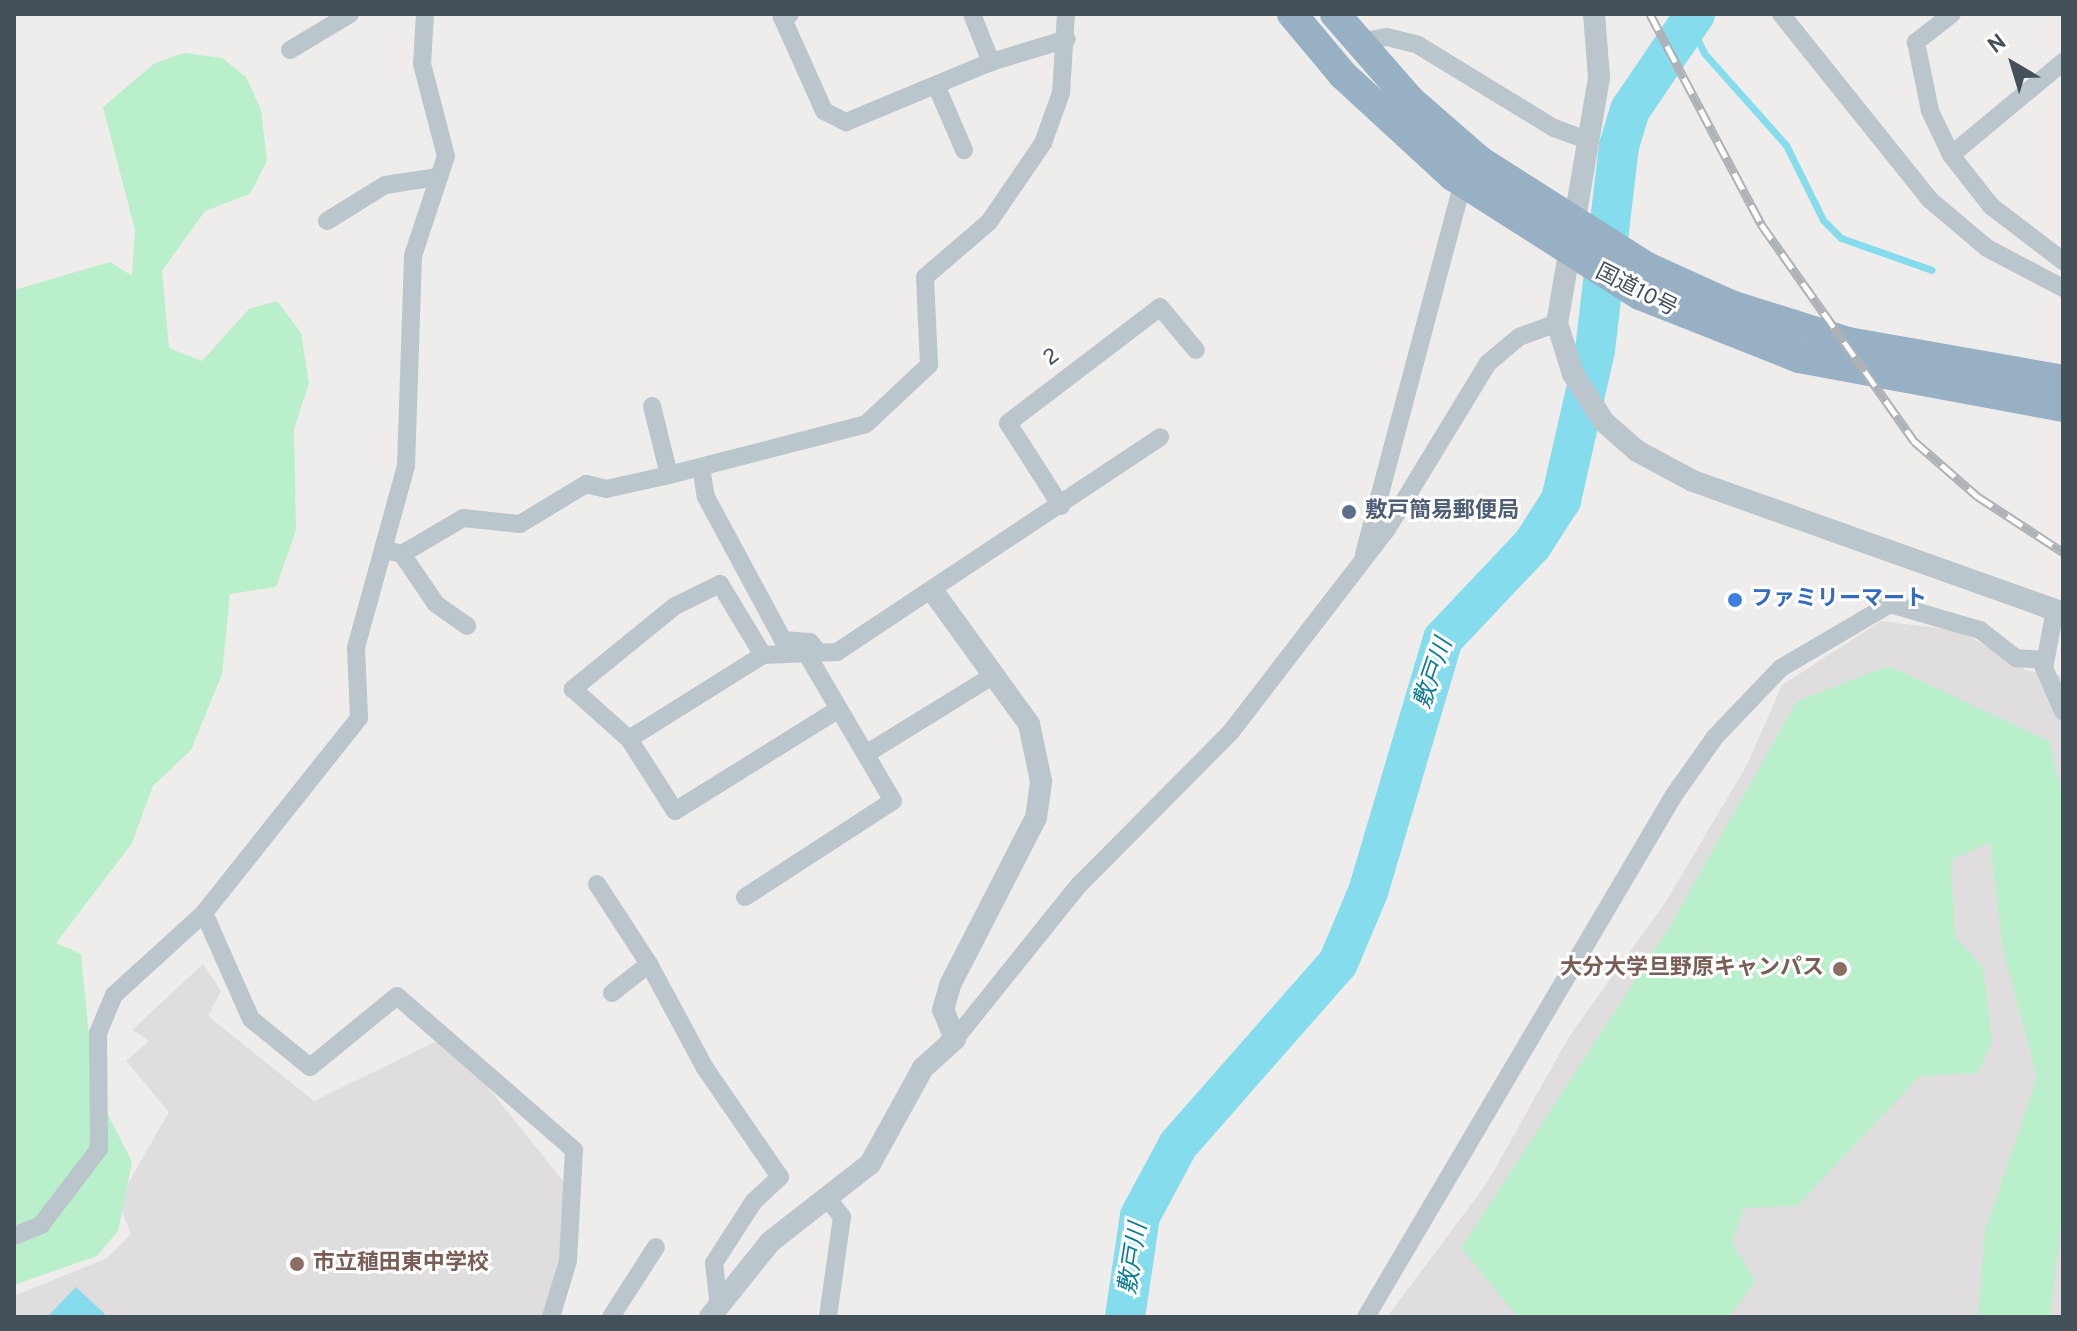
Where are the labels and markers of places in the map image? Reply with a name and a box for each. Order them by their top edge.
place label: 敷戸簡易郵便局 [1365,499,1519,525]
marker: 敷戸簡易郵便局 [1340,503,1358,521]
place label: ファミリーマート [1751,587,1927,613]
marker: ファミリーマート [1726,591,1744,609]
place label: 大分大学旦野原キャンパス [1560,956,1824,982]
marker: 大分大学旦野原キャンパス [1831,960,1849,978]
place label: 市立稙田東中学校 [313,1251,489,1277]
marker: 市立稙田東中学校 [288,1255,306,1273]

